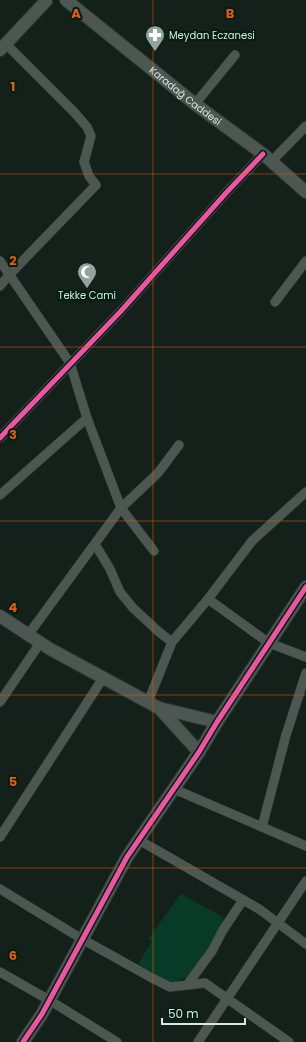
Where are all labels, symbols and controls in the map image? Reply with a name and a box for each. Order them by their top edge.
text: A [71,4,81,23]
text: B [226,4,235,23]
pharmacy icon: Meydan Eczanesi [144,24,166,52]
place label: Meydan Eczanesi [169,28,255,43]
street label: Karadağ Caddesi [146,63,225,129]
text: 1 [11,77,15,96]
text: 2 [9,251,17,270]
mosque icon: Tekke Cami [76,261,98,289]
place label: Tekke Cami [58,288,116,303]
text: 3 [9,425,17,444]
text: 4 [9,598,18,617]
text: 5 [9,772,17,791]
text: 6 [9,946,17,965]
scale bar [162,1000,245,1026]
text: 50 m [168,1005,199,1022]

